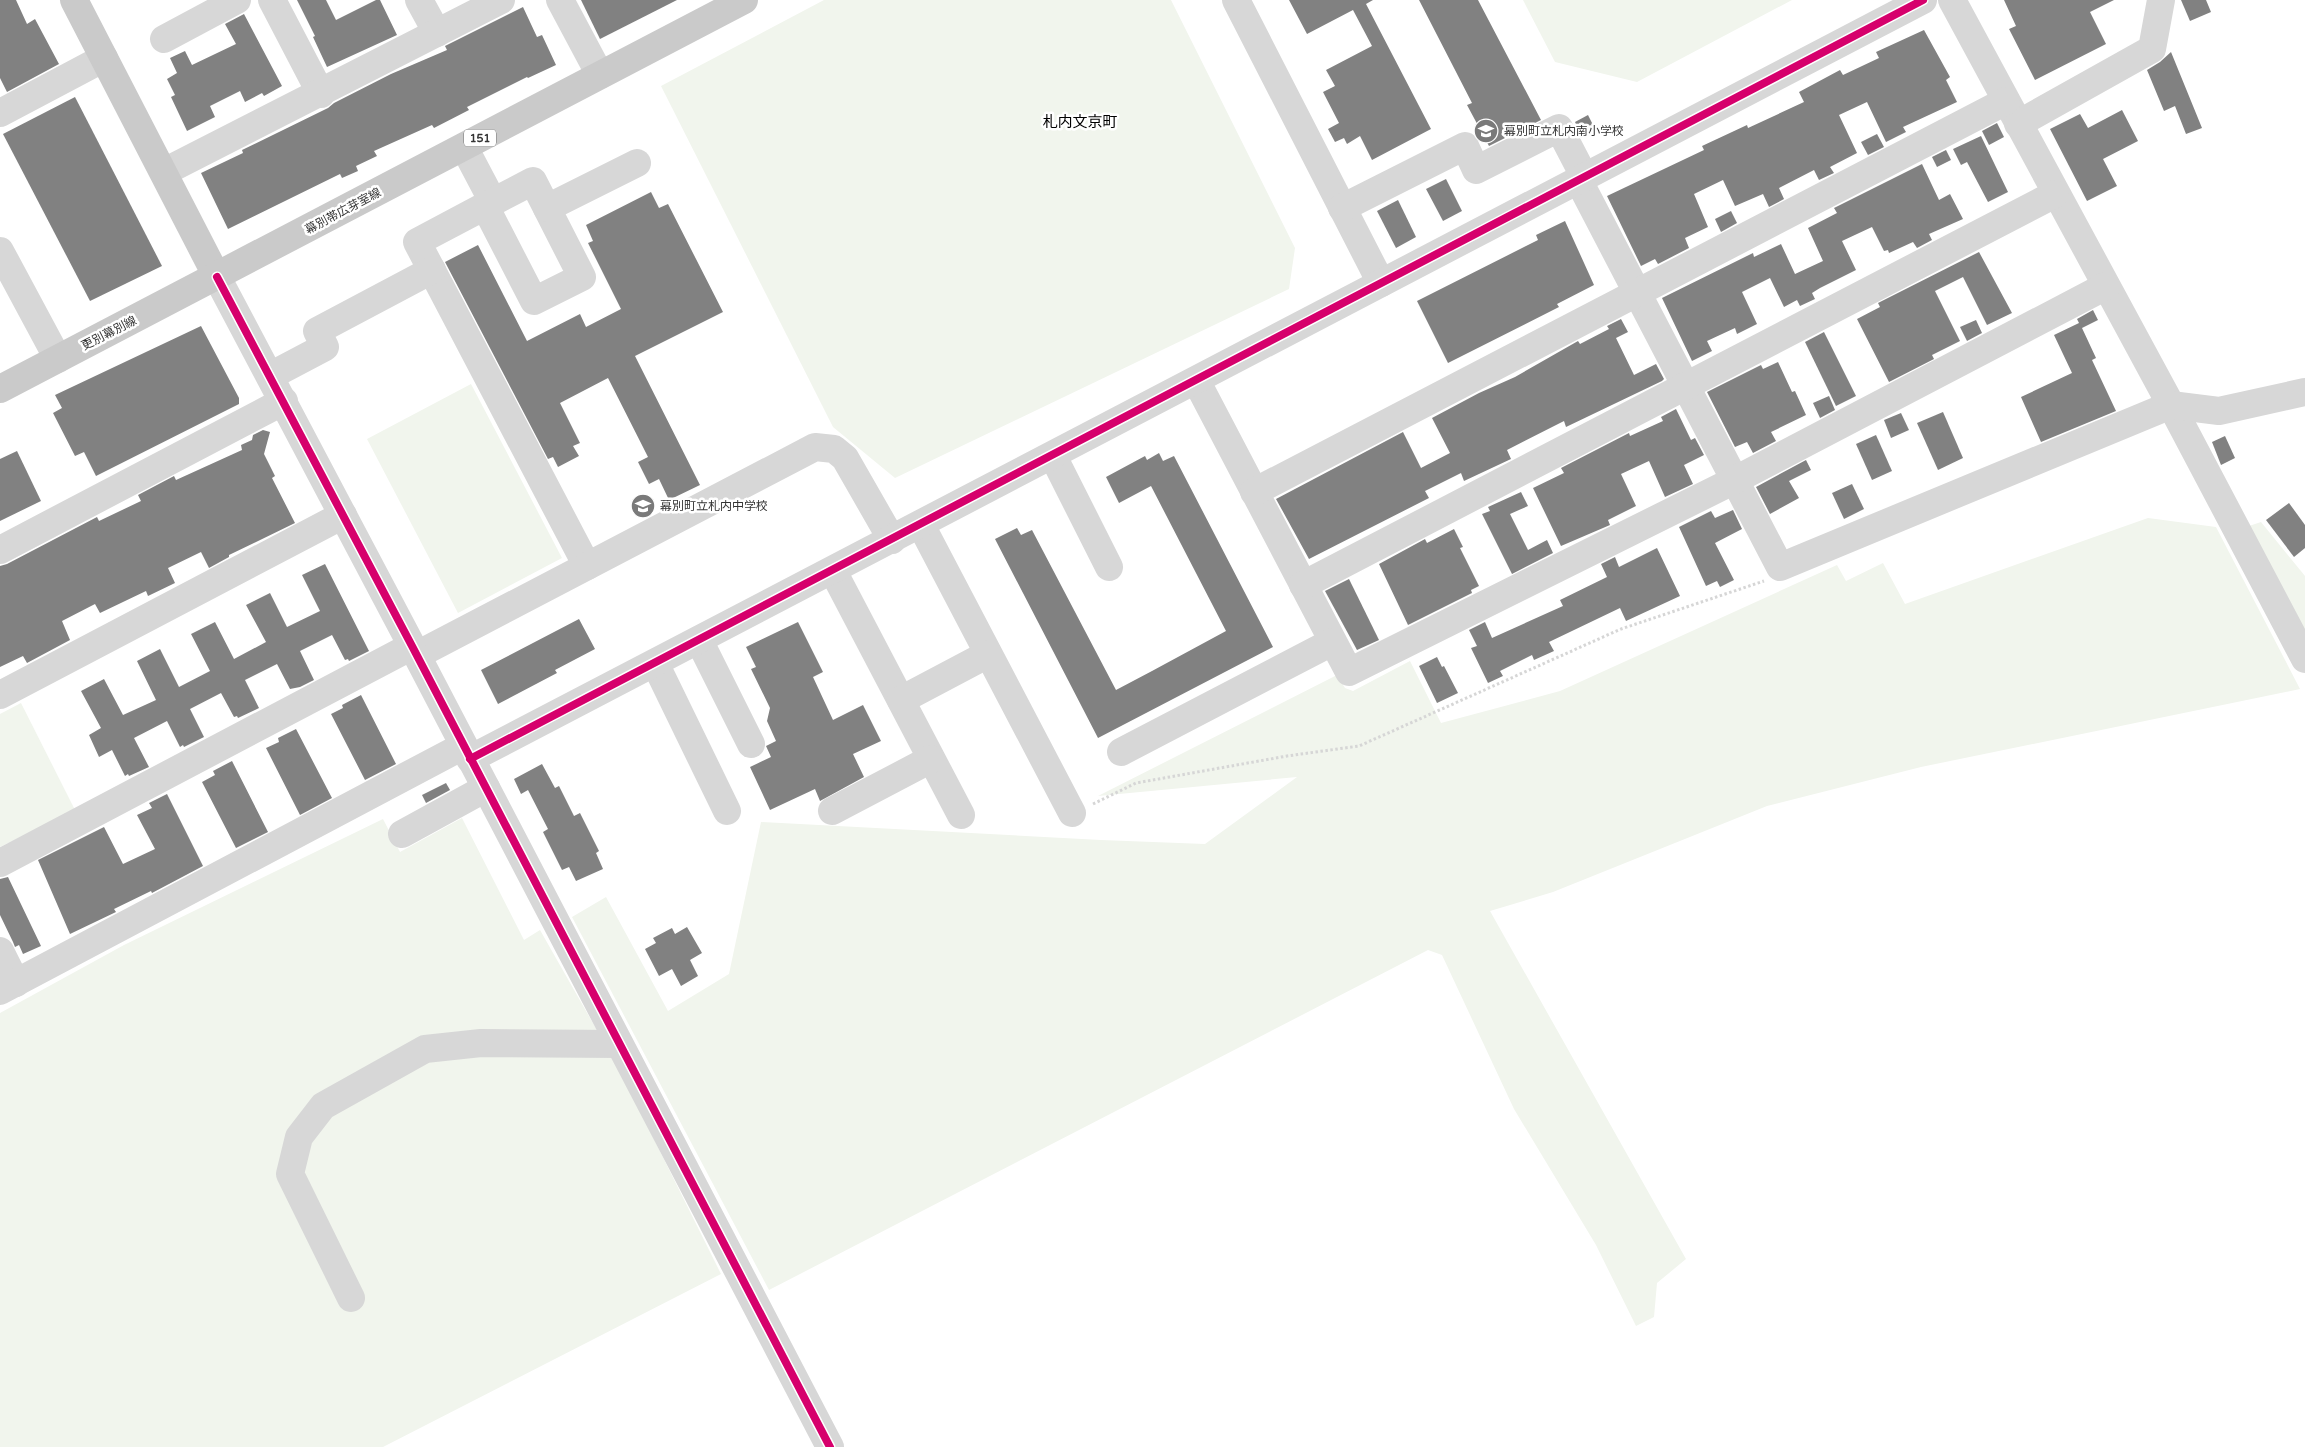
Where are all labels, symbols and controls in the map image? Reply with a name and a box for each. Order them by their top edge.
district label: 札内文京町 [1042,113,1118,131]
school or university icon: 幕別町立札内南小学校 [1473,118,1499,144]
place label: 幕別町立札内南小学校 [1504,124,1624,138]
road number: 151 [464,130,496,146]
street label: 幕別帯広芽室線 [303,185,383,237]
street label: 更別幕別線 [79,313,139,353]
school or university icon: 幕別町立札内中学校 [630,493,656,519]
place label: 幕別町立札内中学校 [660,499,768,513]

